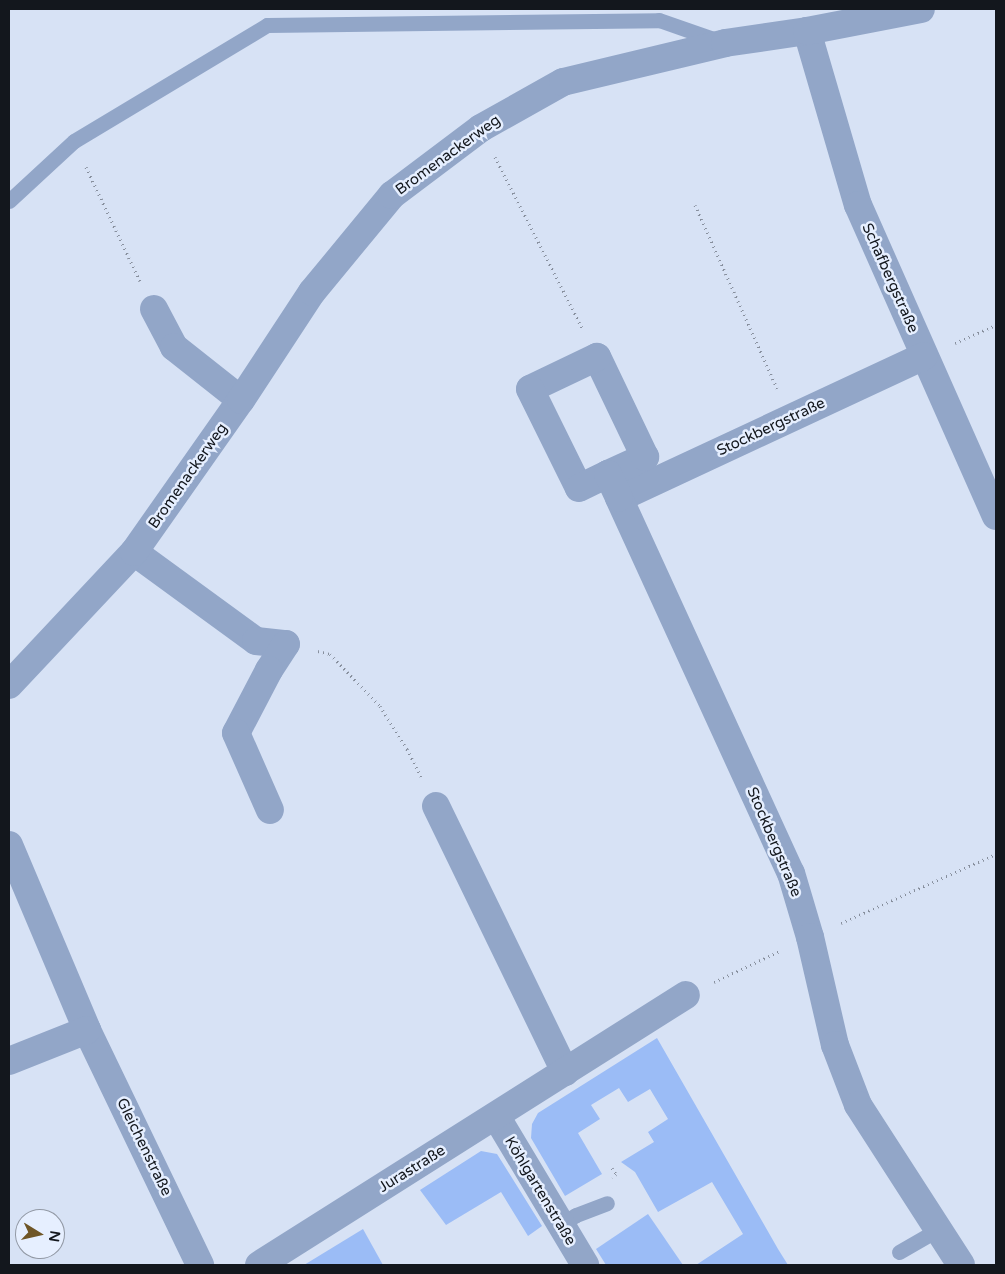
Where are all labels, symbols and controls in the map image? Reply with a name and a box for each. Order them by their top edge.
street label: Bromenackerweg [392,111,504,199]
street label: Schafbergstraße [858,220,922,336]
street label: Stockbergstraße [714,394,828,460]
street label: Bromenackerweg [145,420,231,532]
street label: Stockbergstraße [743,784,805,900]
street label: Gleichenstraße [113,1095,175,1199]
street label: Köhlgartenstraße [500,1133,580,1249]
street label: Jurastraße [375,1142,449,1196]
north arrow [15,1209,65,1259]
text: N [45,1229,64,1243]

